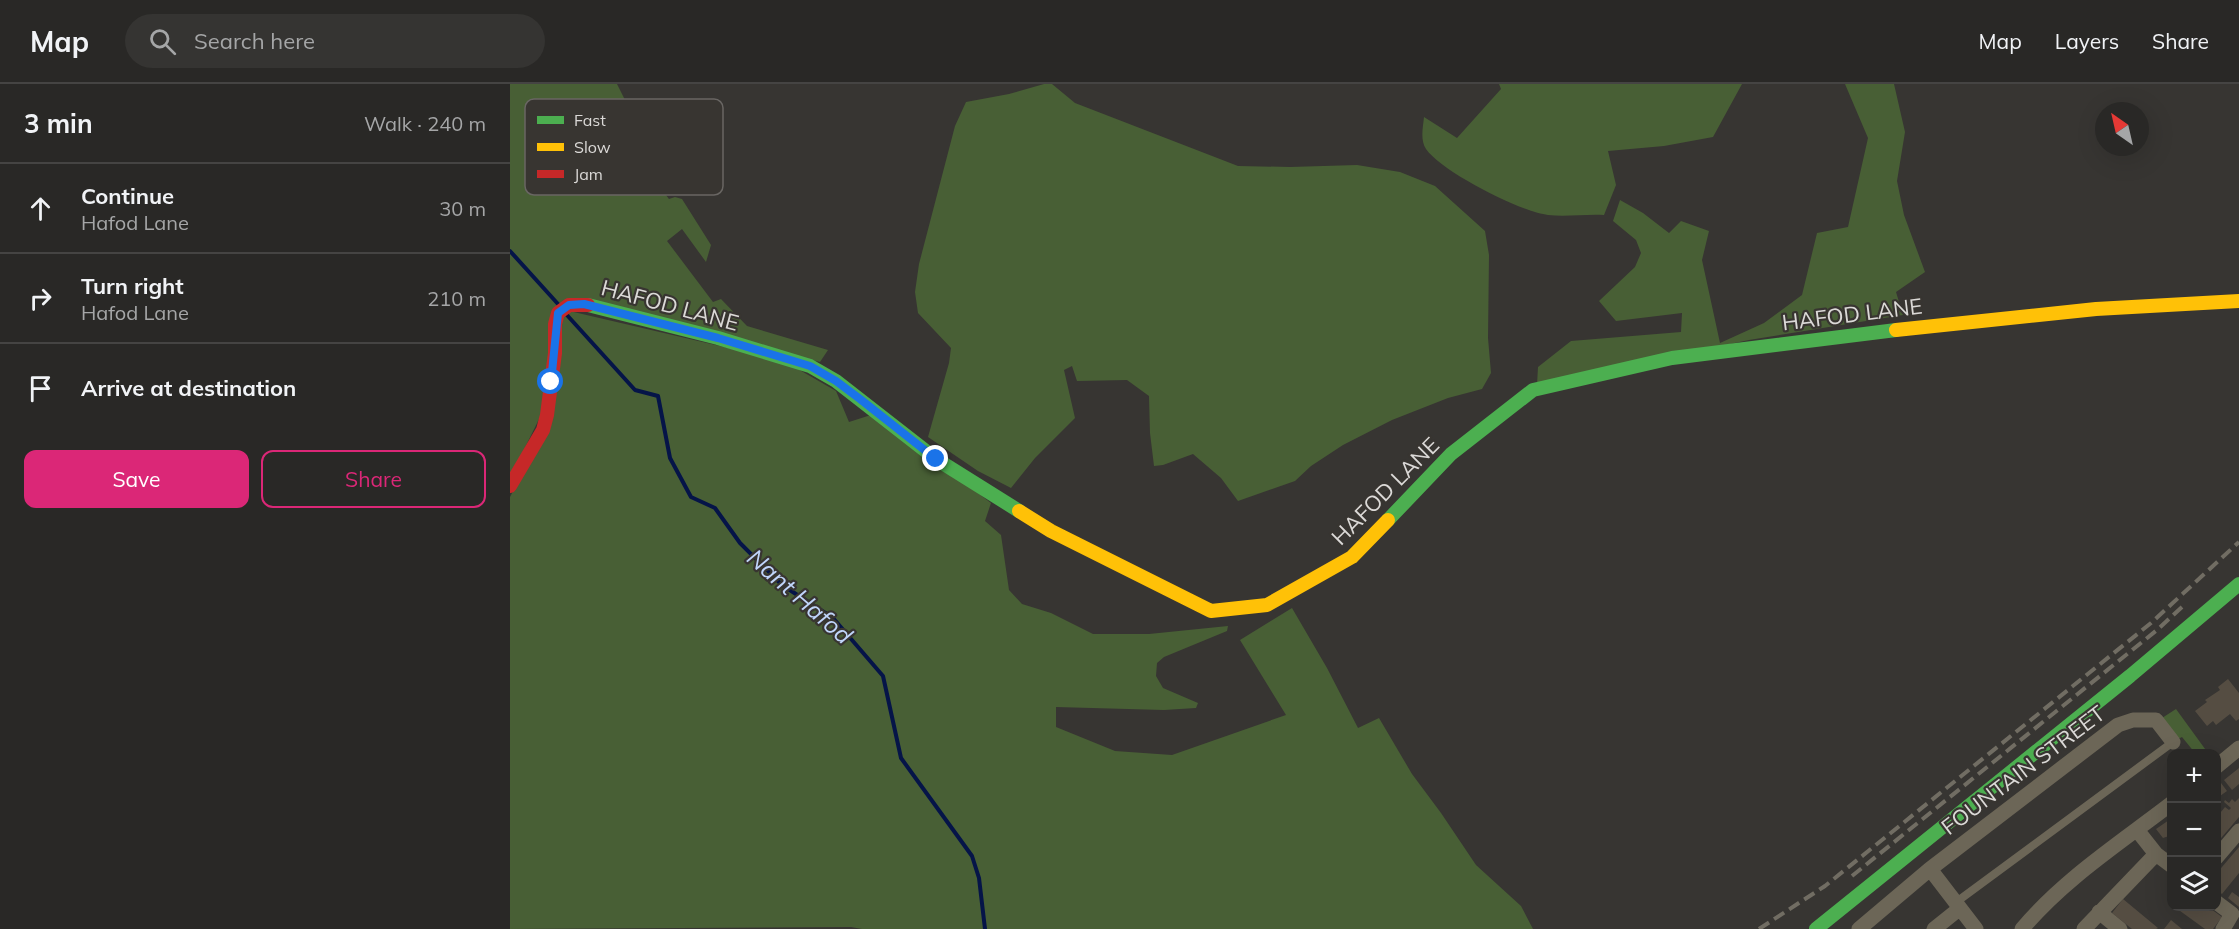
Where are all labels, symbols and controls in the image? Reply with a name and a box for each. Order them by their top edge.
search box [125,14,545,68]
text: Map [30,24,89,59]
icon: search [146,25,179,58]
text: Search here [194,27,315,55]
text: Map [1979,28,2022,54]
text: Layers [2055,28,2119,54]
text: Share [2152,28,2209,54]
legend [525,99,723,195]
north arrow [2095,102,2149,156]
text: 3 min [24,107,93,140]
text: Fast [574,110,606,130]
text: Walk · 240 m [364,111,486,136]
text: Slow [574,137,611,157]
text: Jam [574,164,603,184]
text: Continue [81,182,174,210]
icon: ahead [24,192,57,225]
text: 30 m [439,196,486,221]
text: Hafod Lane [81,210,189,235]
text: Turn right [81,272,184,300]
street label: HAFOD LANE [598,273,742,337]
icon: right [24,282,57,315]
text: 210 m [427,286,486,311]
street label: HAFOD LANE [1780,291,1924,337]
text: Hafod Lane [81,300,189,325]
route start [537,368,563,394]
icon: arrive [24,372,57,405]
text: Arrive at destination [81,374,296,402]
street label: HAFOD LANE [1325,431,1445,551]
route end [922,445,948,471]
button: Save [24,450,249,508]
button: Share [261,450,486,508]
water label: Nant Hafod [741,542,859,650]
street label: FOUNTAIN STREET [1936,699,2110,841]
map controls [2167,749,2221,911]
button: + [2167,749,2221,803]
button: − [2167,803,2221,857]
button: layers [2167,857,2221,911]

